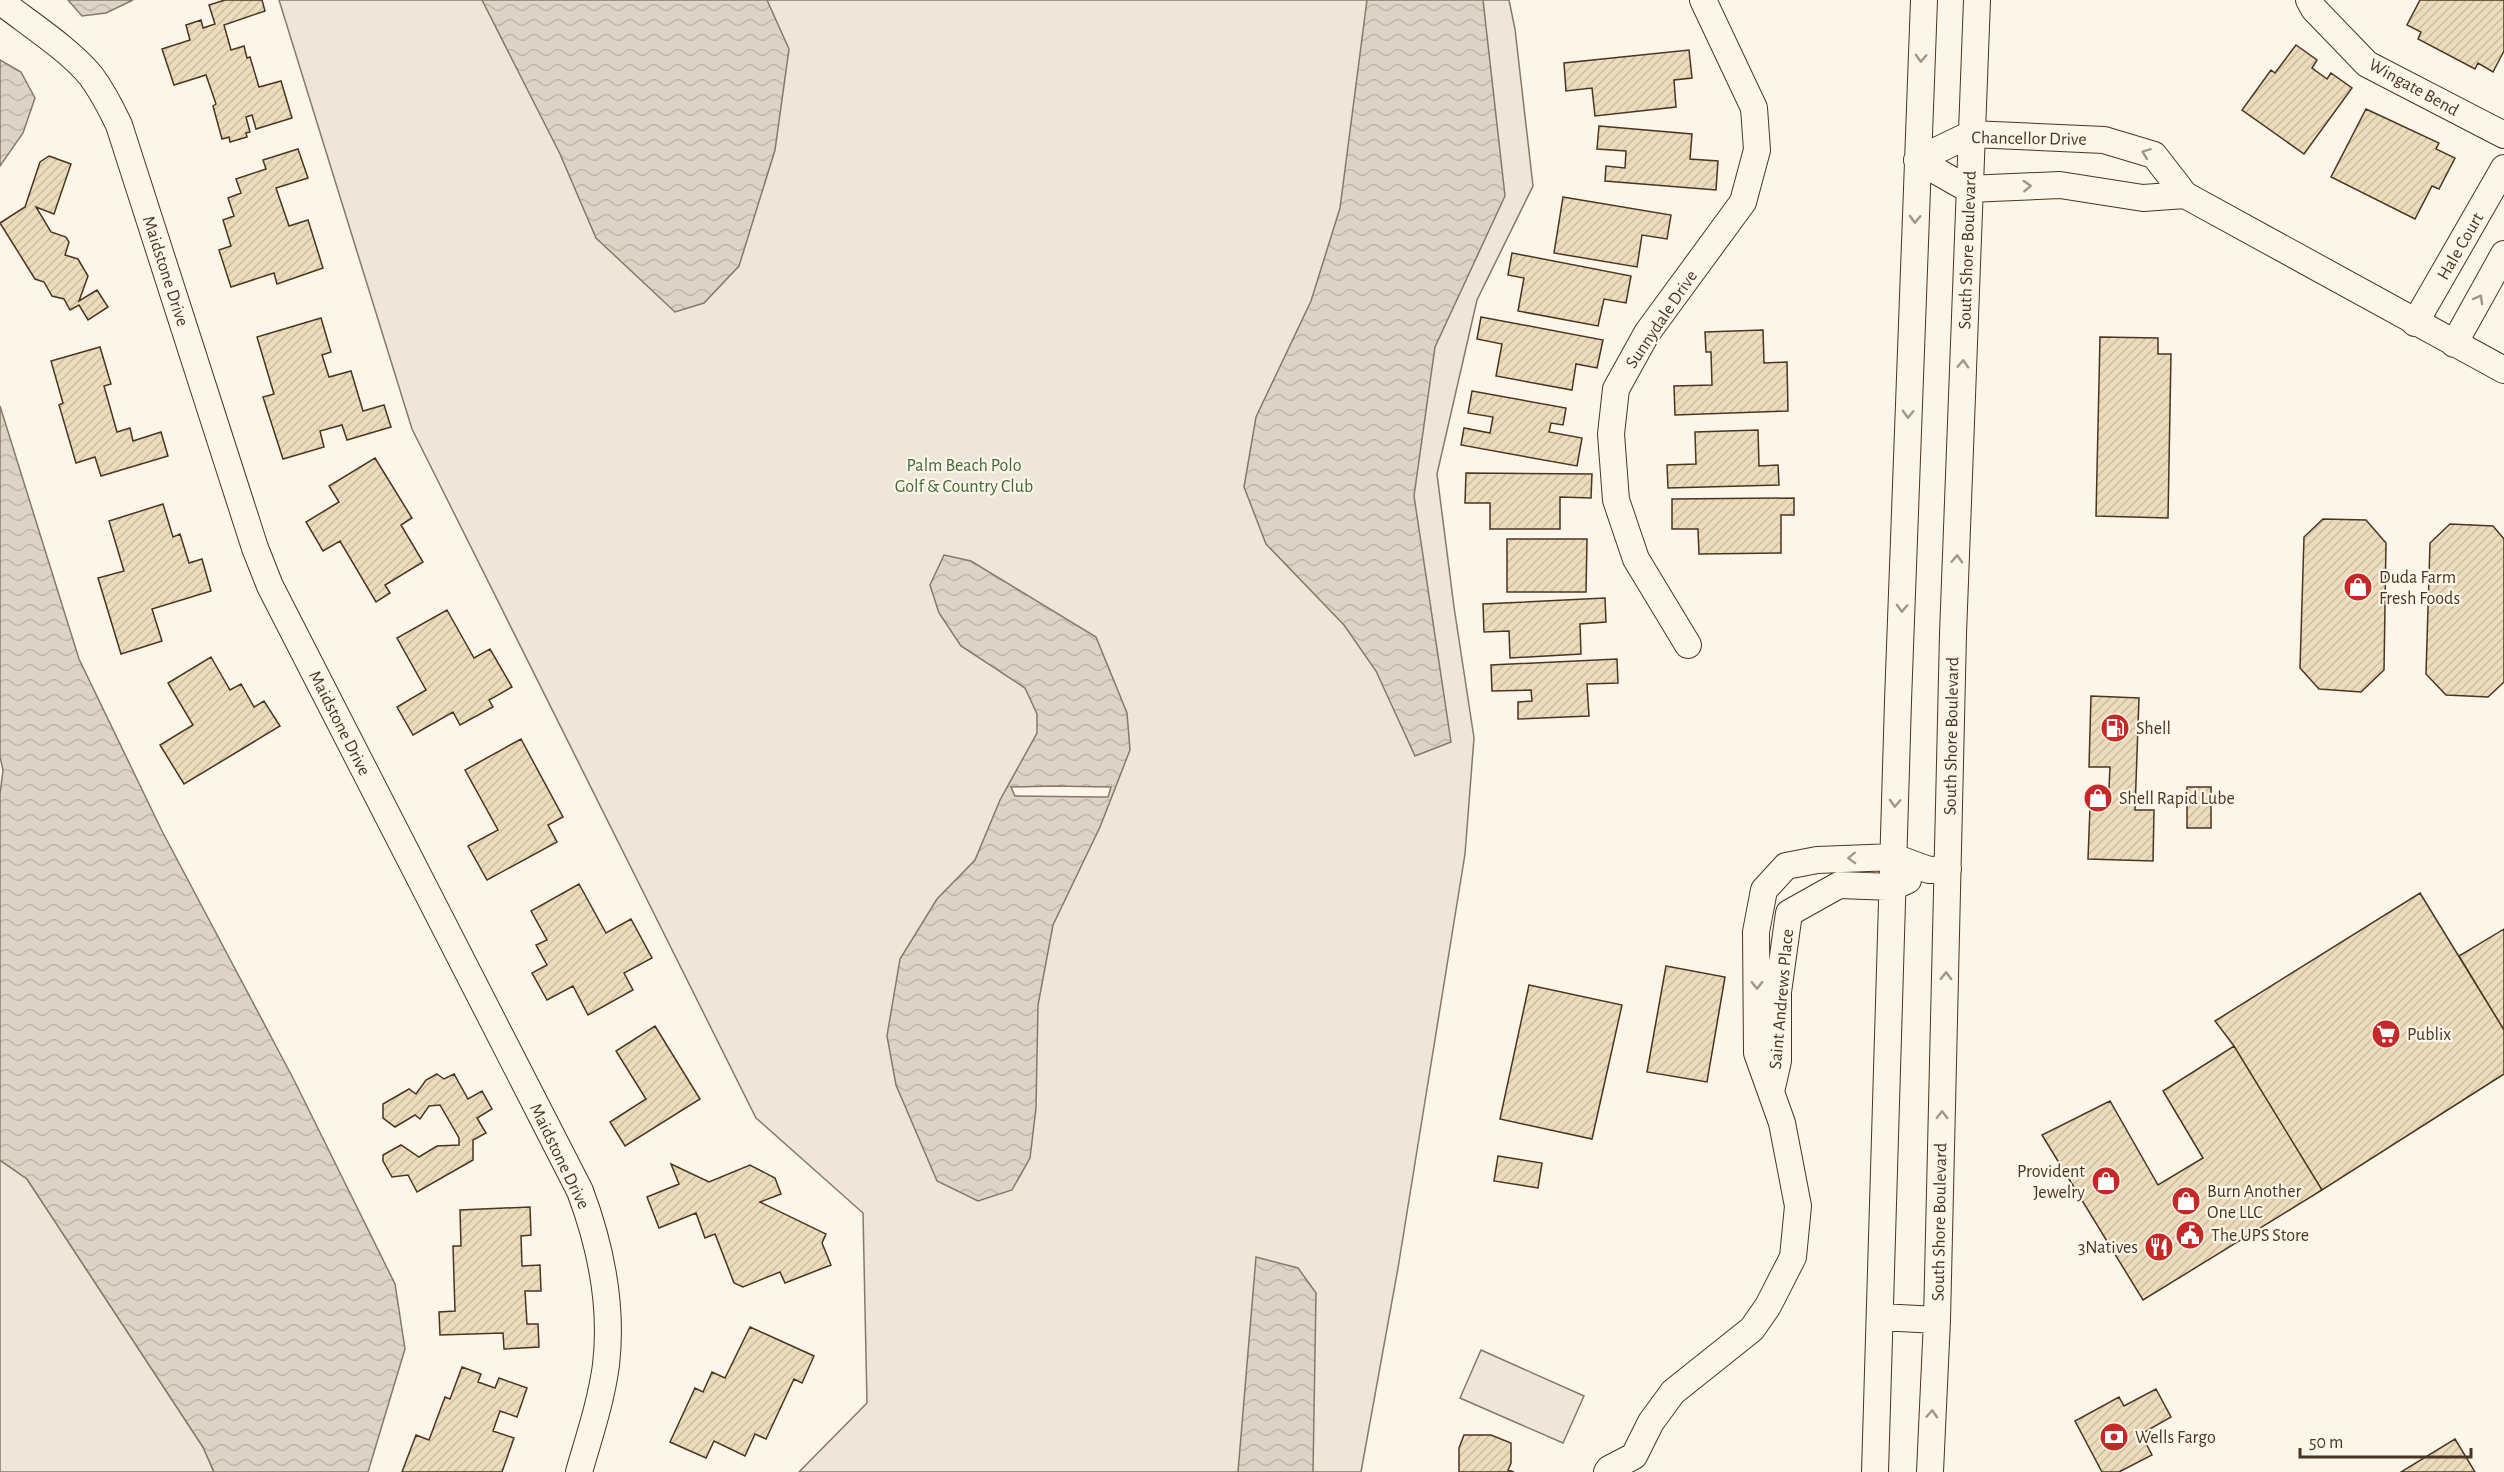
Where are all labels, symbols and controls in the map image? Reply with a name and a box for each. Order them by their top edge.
one-way arrow [1915,54,1928,63]
street label: Wingate Bend [2366,56,2461,120]
street label: Chancellor Drive [1971,129,2087,149]
one-way arrow [2142,148,2153,160]
street label: South Shore Boulevard [1956,171,1980,330]
one-way arrow [2022,180,2031,193]
street label: Hale Court [2434,210,2487,283]
street label: Maidstone Drive [139,214,191,329]
one-way arrow [1909,214,1921,223]
street label: Sunnydale Drive [1623,267,1701,372]
one-way arrow [2472,295,2483,305]
one-way arrow [1957,360,1969,369]
one-way arrow [1902,409,1915,418]
park label: Palm Beach Polo Golf & Country Club [895,457,1033,496]
one-way arrow [1951,554,1964,563]
place label: Duda Farm Fresh Foods [2379,569,2460,608]
shop icon: Duda Farm Fresh Foods [2342,571,2374,603]
one-way arrow [1895,604,1908,613]
street label: South Shore Boulevard [1942,657,1962,815]
street label: Maidstone Drive [305,668,373,779]
fuel station icon: Shell [2099,712,2131,744]
place label: Shell [2136,720,2171,738]
shop icon: Shell Rapid Lube [2082,782,2114,814]
place label: Shell Rapid Lube [2119,790,2235,808]
one-way arrow [1889,799,1902,808]
one-way arrow [1847,852,1856,865]
street label: Saint Andrews Place [1767,928,1797,1070]
one-way arrow [1939,971,1952,980]
one-way arrow [1751,981,1763,990]
supermarket icon: Publix [2370,1018,2402,1050]
place label: Publix [2407,1026,2451,1044]
street label: Maidstone Drive [526,1101,592,1212]
one-way arrow [1936,1110,1948,1119]
street label: South Shore Boulevard [1930,1143,1950,1301]
place label: Provident Jewelry [2017,1163,2085,1202]
shop icon: Provident Jewelry [2090,1165,2122,1197]
place label: Burn Another One LLC [2207,1183,2301,1222]
shop icon: Burn Another One LLC [2170,1185,2202,1217]
public building icon: The UPS Store [2174,1219,2206,1251]
place label: The UPS Store [2211,1227,2309,1245]
restaurant icon: 3Natives [2143,1231,2175,1263]
place label: 3Natives [2078,1239,2138,1257]
one-way arrow [1926,1409,1939,1418]
bank icon: Wells Fargo [2098,1421,2130,1453]
scale bar [2300,1421,2471,1459]
place label: Wells Fargo [2135,1429,2216,1447]
text: 50 m [2309,1434,2343,1452]

